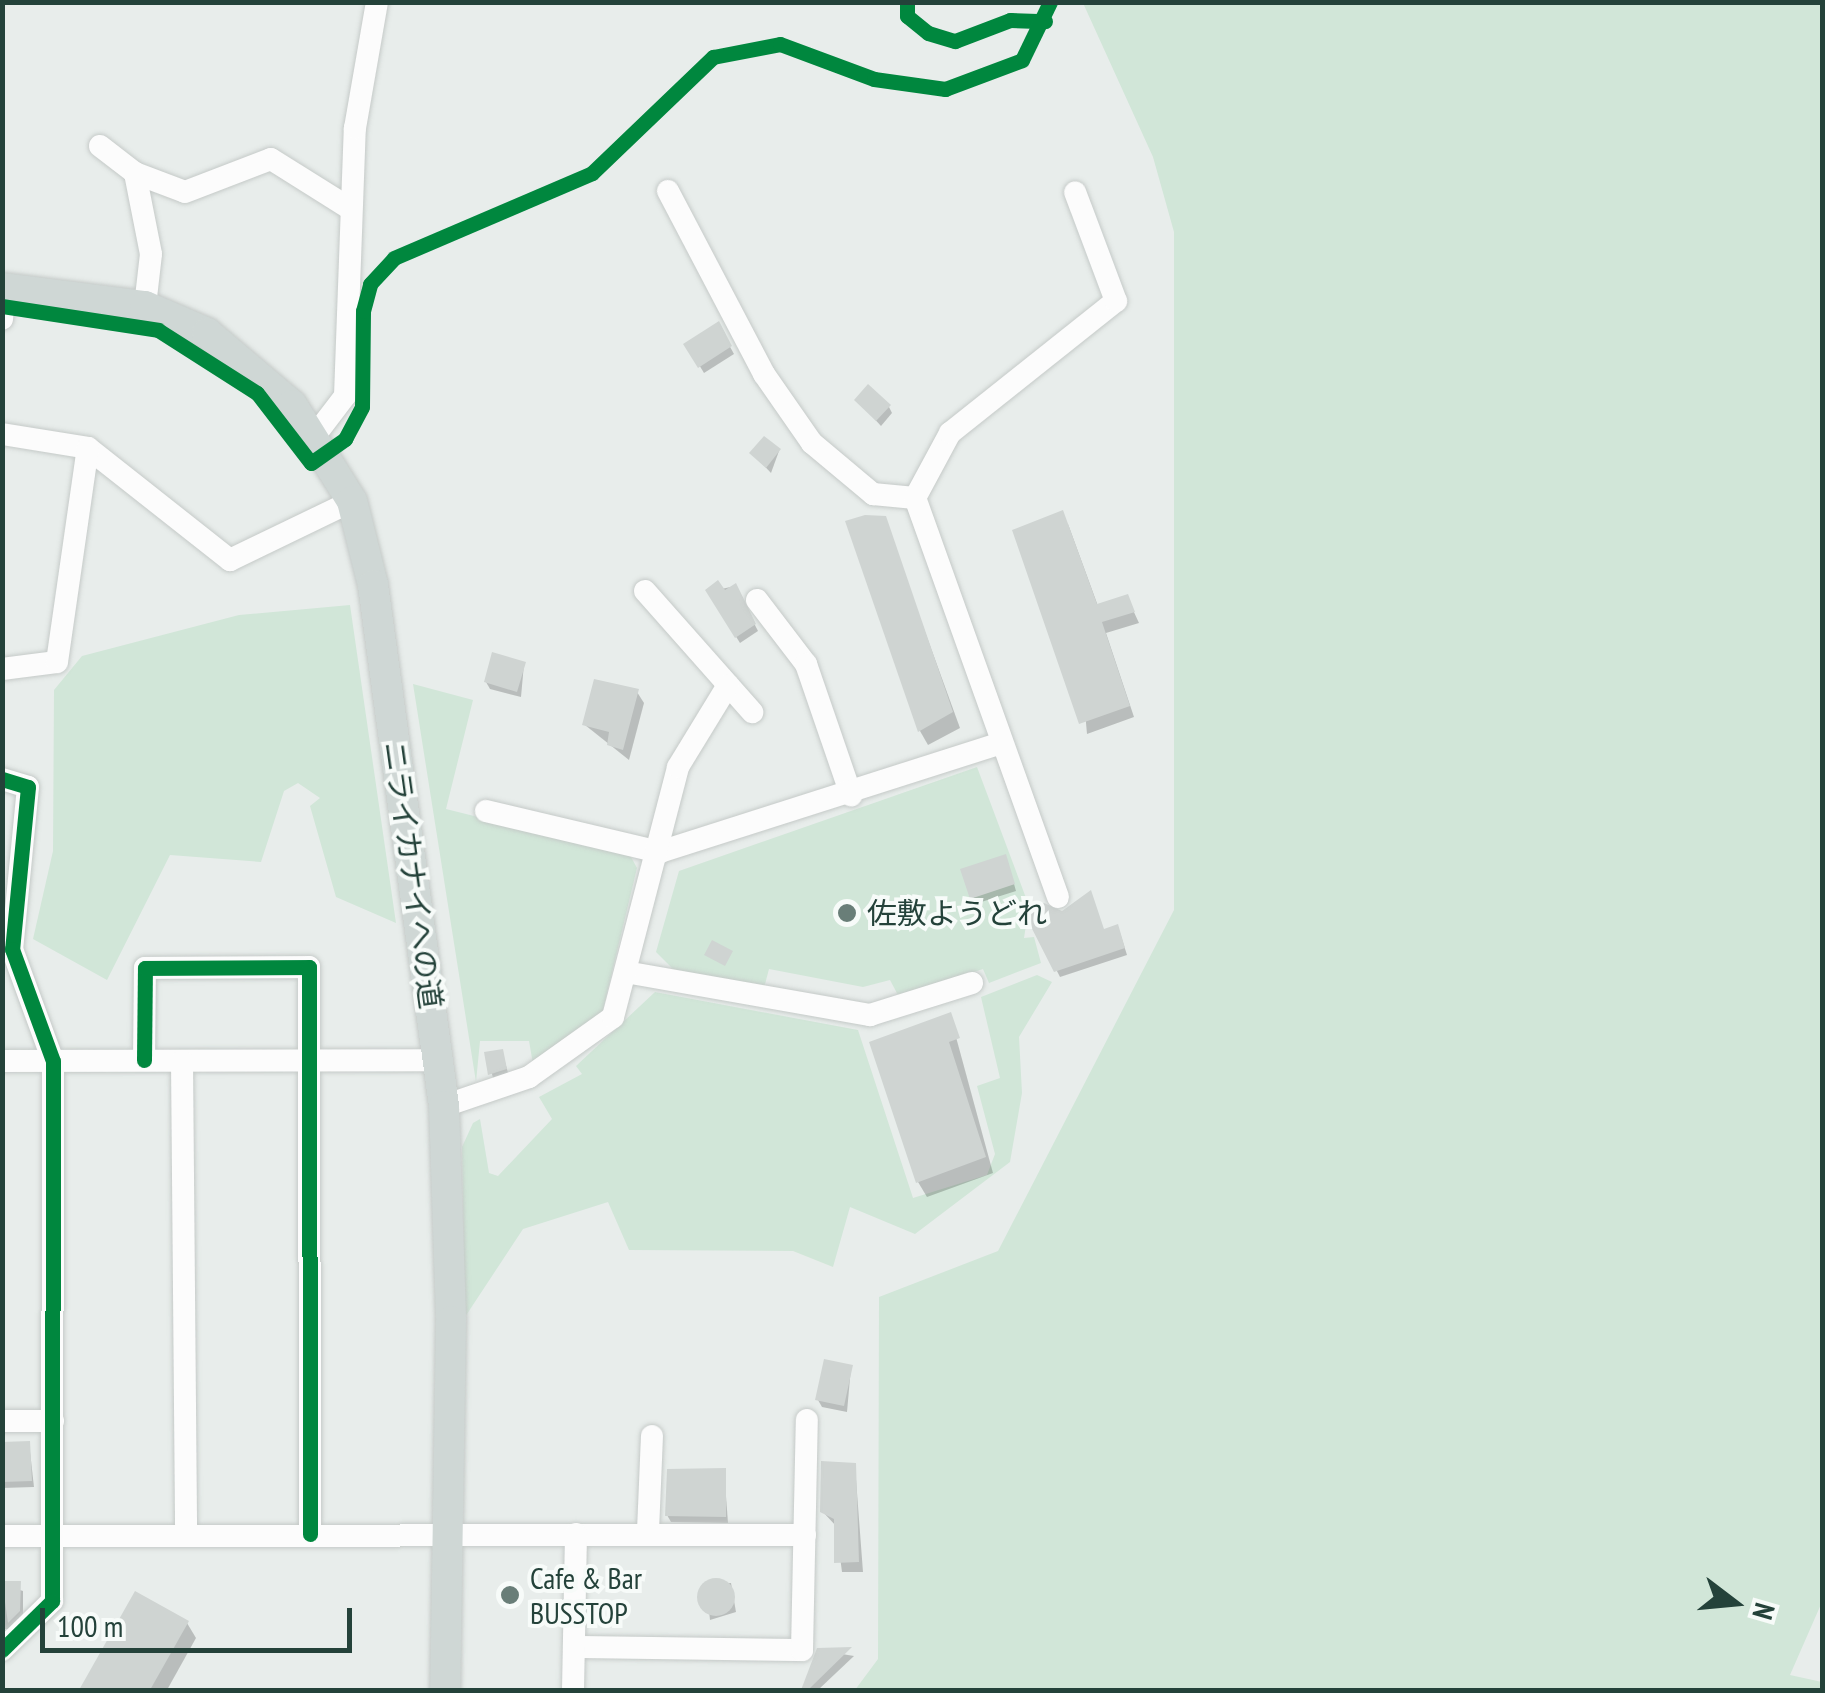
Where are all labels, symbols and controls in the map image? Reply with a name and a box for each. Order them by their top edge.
street label: ニライカナイへの道 [376,739,450,1011]
place label: 佐敷ようどれ [867,895,1047,931]
marker: 佐敷ようどれ [836,902,858,924]
north arrow [1685,1553,1785,1653]
place label: Cafe & Bar BUSSTOP [530,1560,642,1630]
marker: Cafe & Bar BUSSTOP [499,1584,521,1606]
scale bar [45,1588,358,1650]
text: N [1744,1599,1784,1624]
text: 100 m [57,1606,123,1645]

